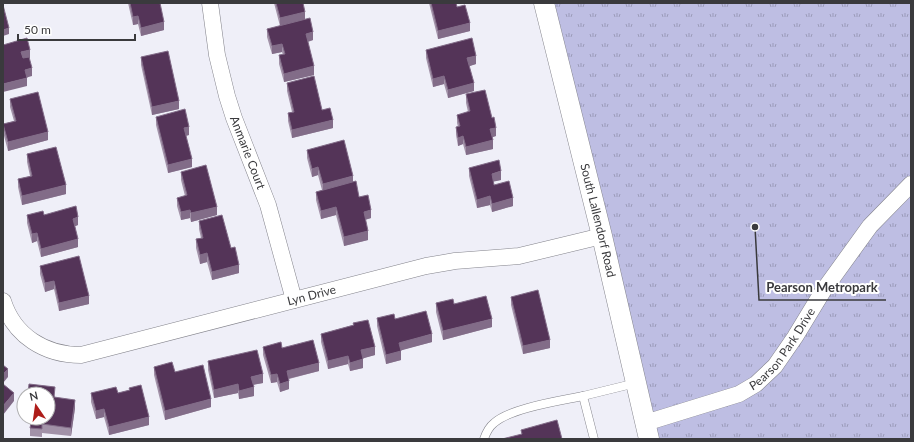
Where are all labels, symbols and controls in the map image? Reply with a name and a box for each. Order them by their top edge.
scale bar [18,16,135,42]
text: 50 m [24,22,51,37]
street label: Anmarie Court [227,114,269,192]
street label: South Lallendorf Road [577,162,619,279]
callout: Pearson Metropark [759,275,886,300]
text: Pearson Metropark [766,279,878,295]
street label: Lyn Drive [286,282,337,308]
street label: Pearson Park Drive [746,305,818,393]
north arrow [16,386,56,426]
text: N [28,388,39,403]

